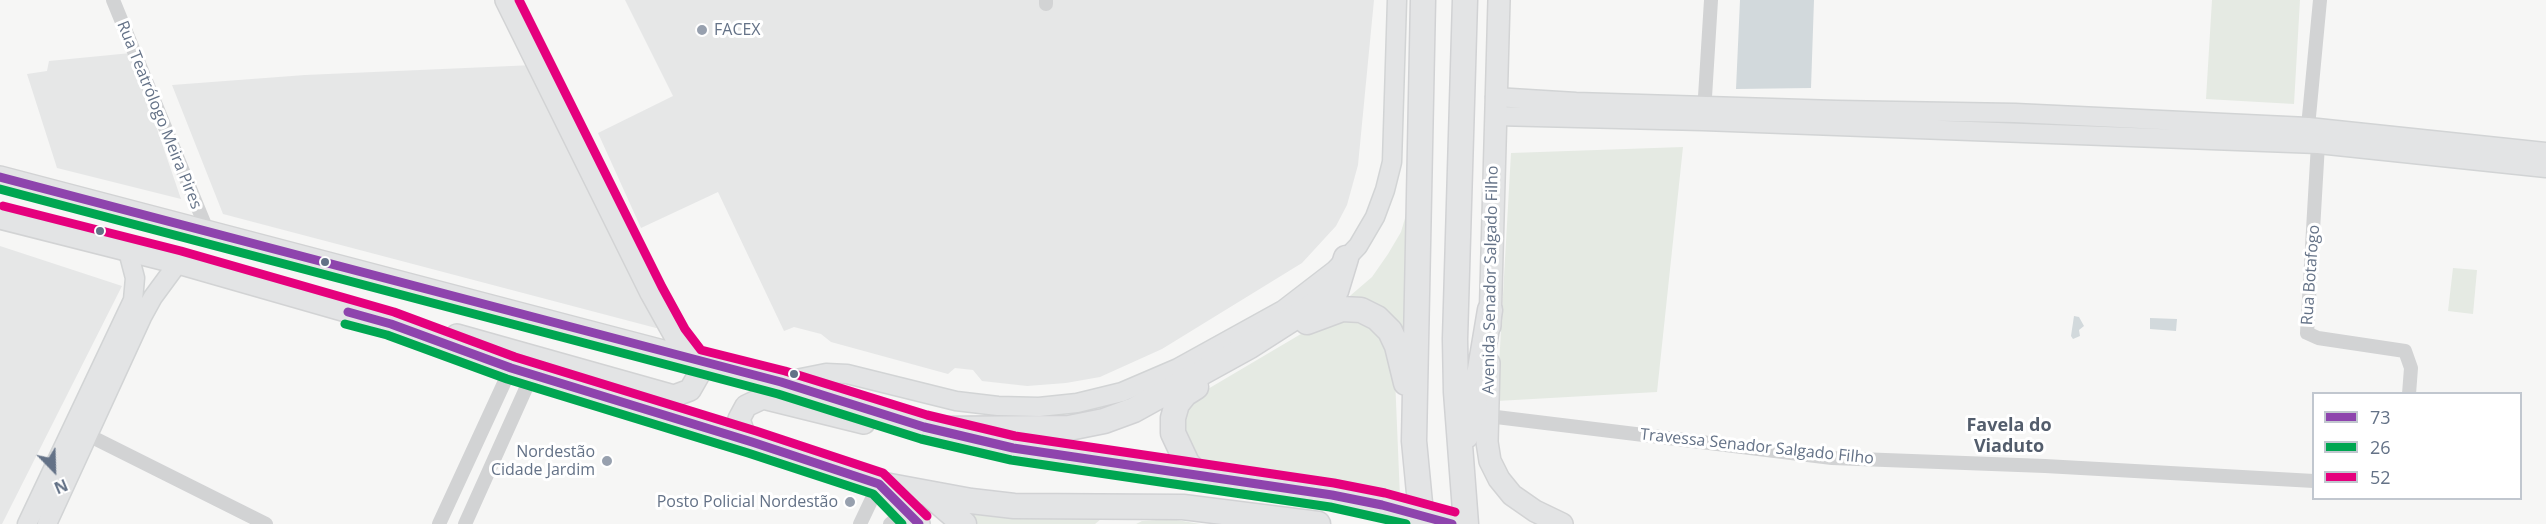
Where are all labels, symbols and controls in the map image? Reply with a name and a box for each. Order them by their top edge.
street label: Rua Teatrólogo Meira Pires [112,18,206,212]
place label: FACEX [714,20,761,40]
marker: FACEX [695,23,709,37]
street label: Avenida Senador Salgado Filho [1479,165,1503,395]
street label: Rua Botafogo [2298,224,2324,326]
unlabelled marker [94,225,106,237]
unlabelled marker [319,256,331,268]
unlabelled marker [788,368,800,380]
legend [2312,392,2522,500]
text: 73 [2370,405,2391,429]
district label: Favela do Viaduto [1966,415,2052,458]
street label: Travessa Senador Salgado Filho [1639,425,1875,469]
text: 26 [2370,435,2391,459]
north arrow [24,440,84,500]
place label: Nordestão Cidade Jardim [491,442,595,480]
marker: Nordestão Cidade Jardim [600,454,614,468]
text: 52 [2370,465,2391,489]
text: N [51,474,71,499]
place label: Posto Policial Nordestão [657,492,838,512]
marker: Posto Policial Nordestão [843,495,857,509]

